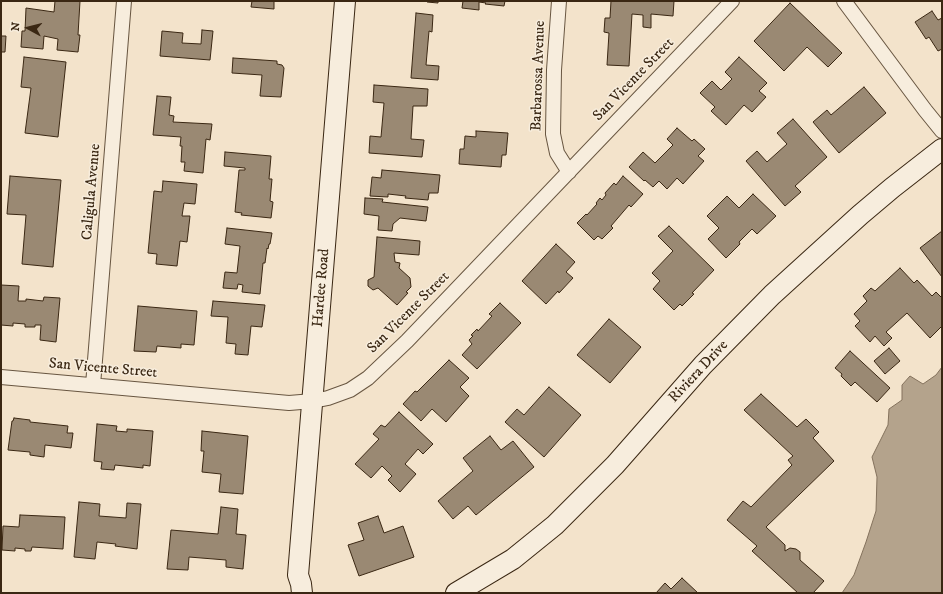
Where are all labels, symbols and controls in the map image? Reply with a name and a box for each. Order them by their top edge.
north arrow [8,8,48,48]
street label: Barbarossa Avenue [528,20,550,132]
text: N [9,21,24,32]
street label: San Vicente Street [590,35,678,125]
street label: Caligula Avenue [79,143,105,241]
street label: Hardee Road [310,248,334,328]
street label: San Vicente Street [364,268,454,358]
street label: Riviera Drive [665,337,733,407]
street label: San Vicente Street [48,355,158,383]

